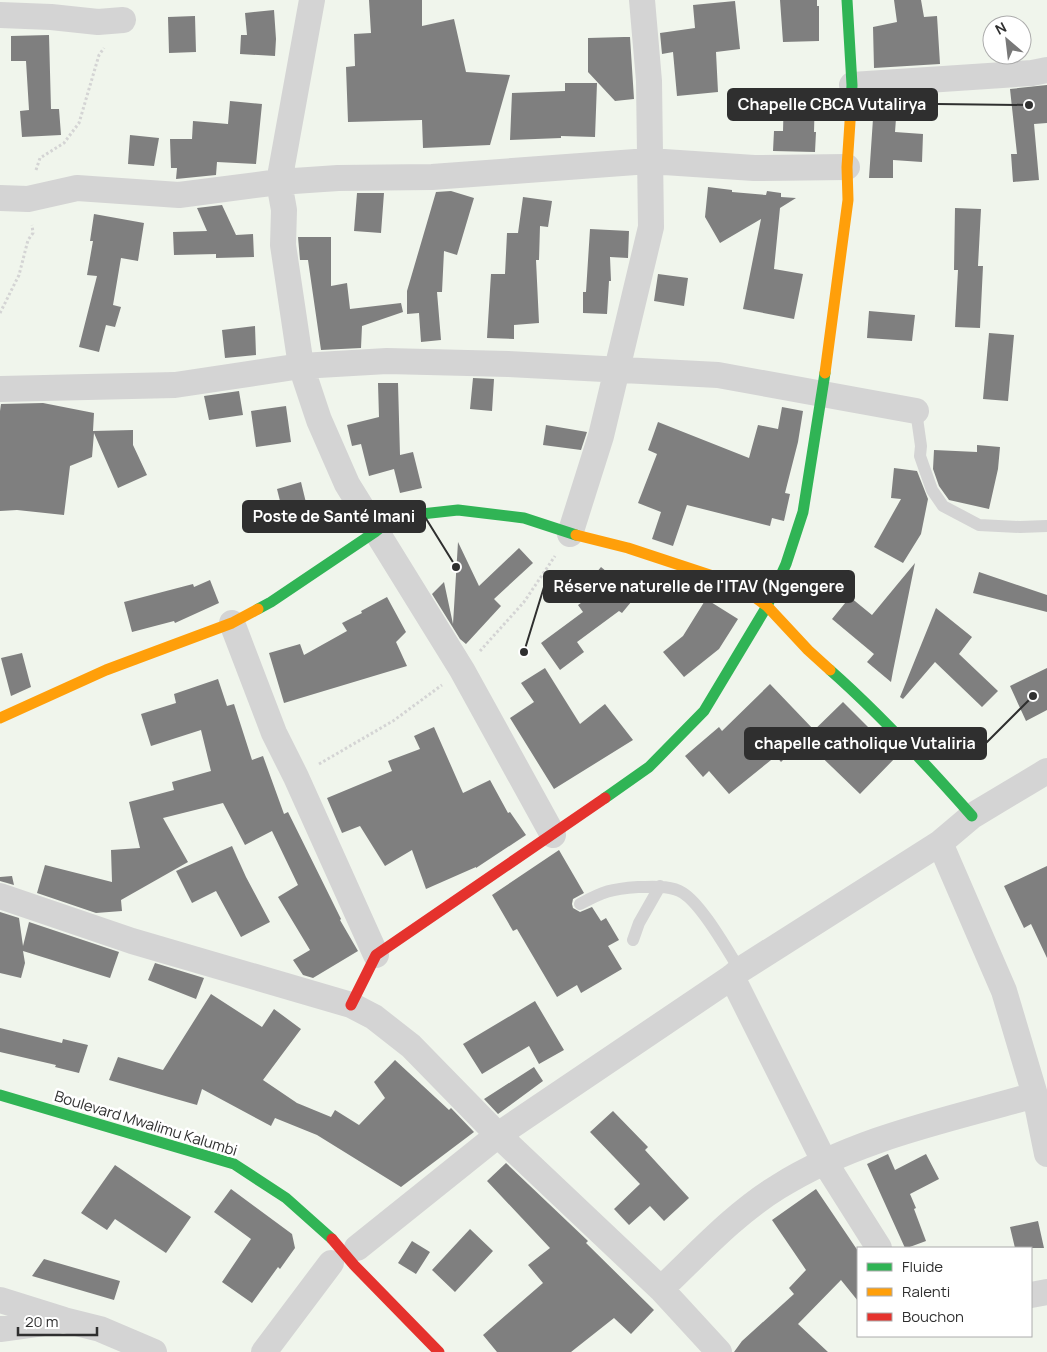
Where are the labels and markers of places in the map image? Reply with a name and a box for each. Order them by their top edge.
callout: Chapelle CBCA Vutalirya [728,89,937,120]
callout: Poste de Santé Imani [243,501,425,532]
callout: Réserve naturelle de l'ITAV (Ngengere [544,571,854,602]
callout: chapelle catholique Vutaliria [745,728,986,759]

